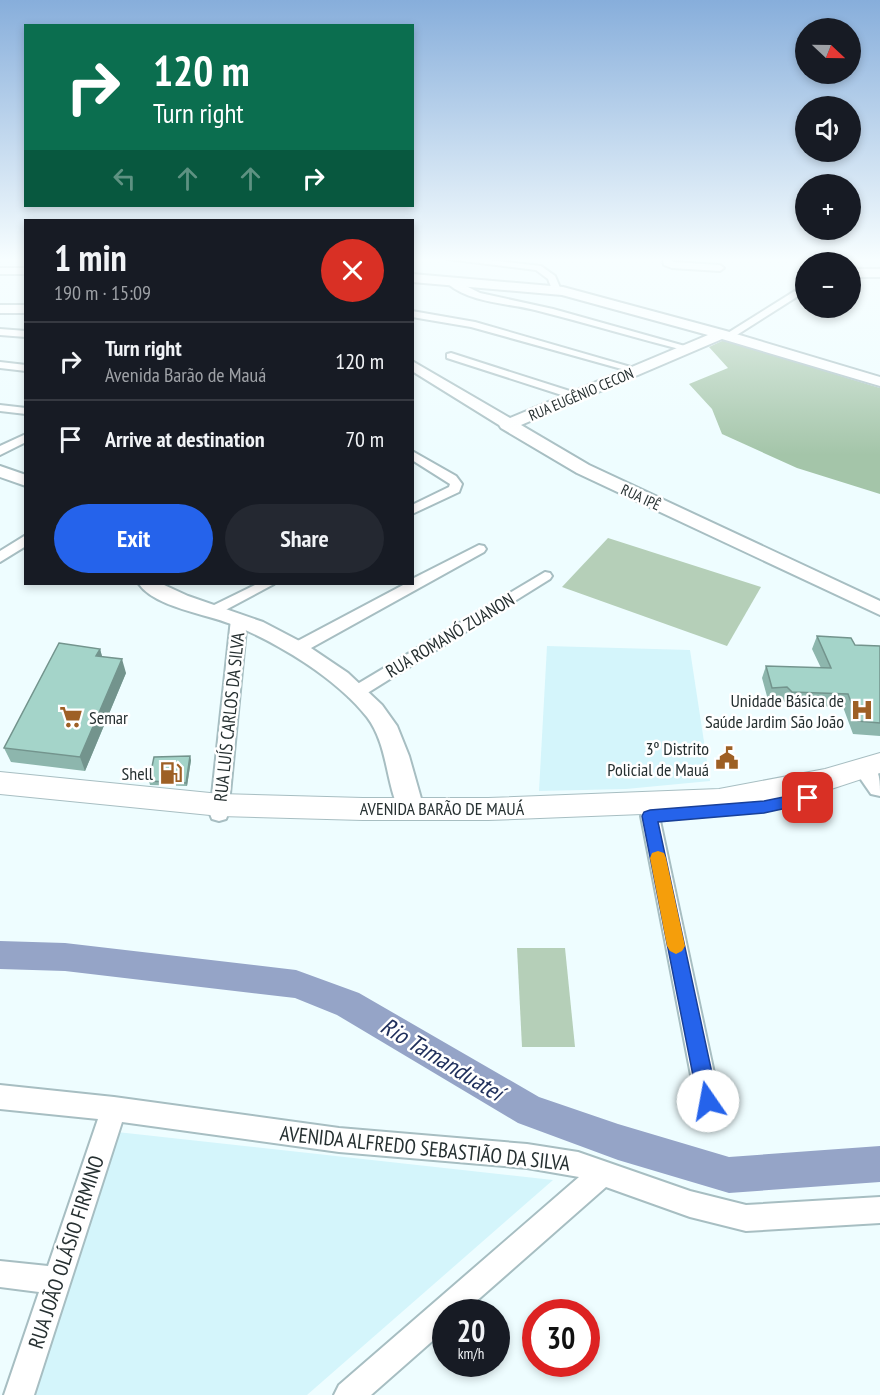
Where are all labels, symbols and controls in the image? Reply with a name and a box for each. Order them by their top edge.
north arrow [795,18,861,84]
map controls [795,18,861,318]
text: 120 m [153,43,250,98]
icon: right [54,48,132,126]
text: Turn right [153,96,244,130]
button: sound [795,96,861,162]
icon: left [108,162,141,195]
icon: ahead [171,162,204,195]
icon: ahead [234,162,267,195]
icon: right [297,162,330,195]
button: + [795,174,861,240]
text: 1 min [54,234,127,281]
button: close [321,239,384,302]
button: − [795,252,861,318]
text: 190 m · 15:09 [54,280,151,306]
text: Turn right [105,334,182,362]
icon: right [54,345,87,378]
text: 120 m [335,347,384,375]
text: Avenida Barão de Mauá [105,362,266,388]
street label: RUA EUGÊNIO CECON [526,363,636,425]
icon: arrive [54,423,87,456]
text: Arrive at destination [105,425,265,453]
text: 70 m [345,425,384,453]
street label: RUA IPÊ [618,480,664,514]
button: Exit [54,504,213,573]
button: Share [225,504,384,573]
street label: RUA ROMANÓ ZUANON [382,588,518,682]
street label: RUA LUÍS CARLOS DA SILVA [209,631,249,803]
place label: Unidade Básica de Saúde Jardim São João [705,689,844,733]
hospital icon: Unidade Básica de Saúde Jardim São João [849,697,875,723]
supermarket icon: Semar [58,704,84,730]
place label: Semar [89,706,128,729]
place label: 3º Distrito Policial de Mauá [607,737,709,781]
public building icon: 3º Distrito Policial de Mauá [714,745,740,771]
fuel station icon: Shell [158,760,184,786]
place label: Shell [122,762,154,785]
pin [782,772,833,823]
icon: arrive [791,781,824,814]
street label: AVENIDA BARÃO DE MAUÁ [360,797,525,820]
water label: Rio Tamanduateí [375,1010,513,1110]
position arrow [676,1069,740,1133]
street label: AVENIDA ALFREDO SEBASTIÃO DA SILVA [279,1119,571,1177]
street label: RUA JOÃO OLÁSIO FIRMINO [22,1152,110,1352]
speed limit sign: 30 [522,1299,600,1377]
text: 20 [457,1311,485,1350]
text: km/h [458,1344,484,1363]

